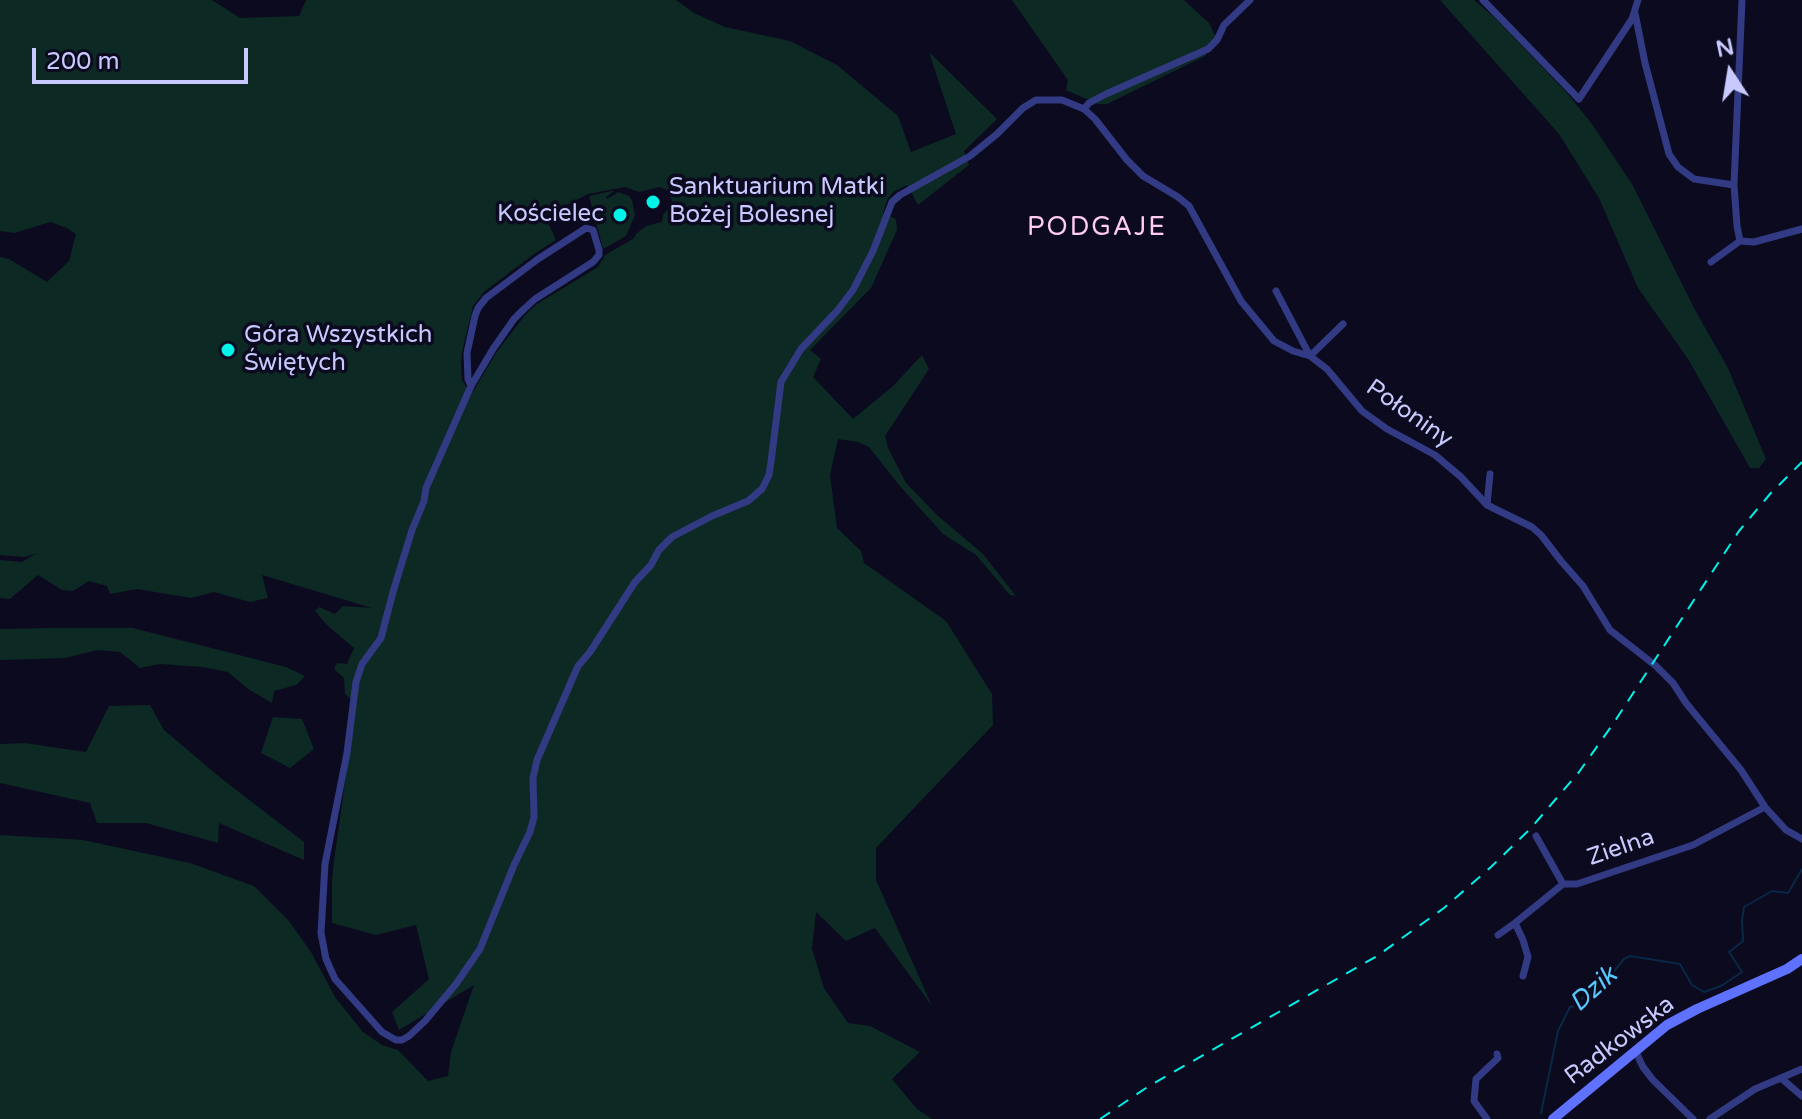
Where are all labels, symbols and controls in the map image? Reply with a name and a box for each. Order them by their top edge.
scale bar [36,32,252,82]
north arrow [1690,32,1770,112]
text: N [1714,34,1736,63]
text: 200 m [46,47,120,76]
place label: Sanktuarium Matki Bożej Bolesnej [669,174,885,230]
marker: Sanktuarium Matki Bożej Bolesnej [644,193,662,211]
place label: Kościelec [497,201,604,229]
marker: Kościelec [611,206,629,224]
district label: PODGAJE [1027,212,1167,244]
place label: Góra Wszystkich Świętych [244,322,432,378]
marker: Góra Wszystkich Świętych [219,341,237,359]
street label: Połoniny [1360,374,1458,454]
street label: Zielna [1584,823,1658,873]
water label: Dzik [1564,961,1624,1019]
street label: Radkowska [1559,990,1681,1092]

